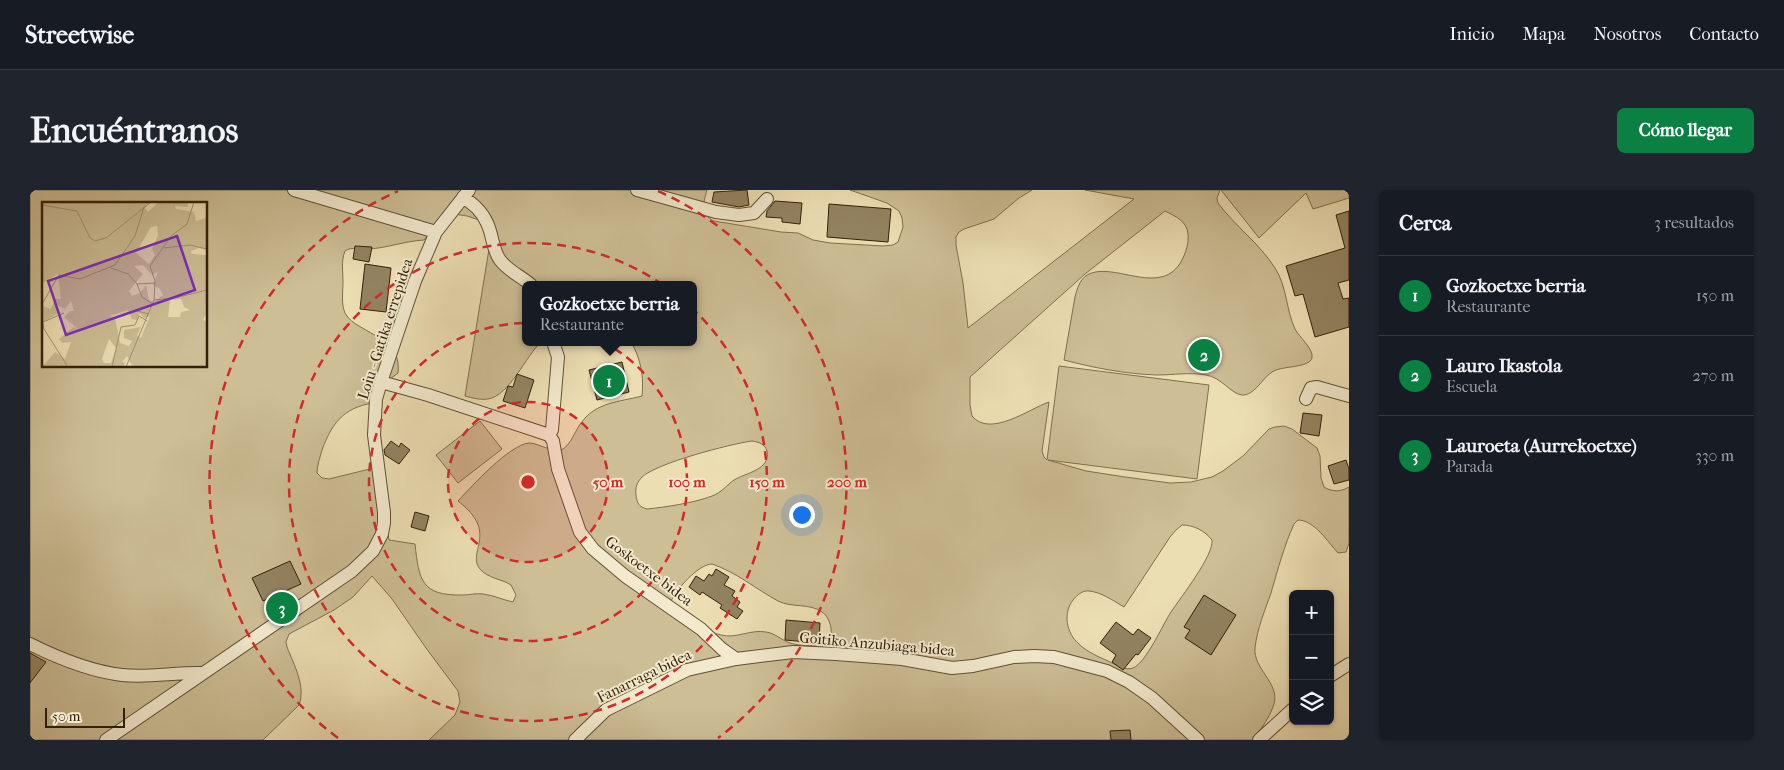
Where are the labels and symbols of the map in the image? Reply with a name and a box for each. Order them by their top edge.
inset map [42,202,208,368]
street label: Loiu - Gatika errepidea [354,255,417,402]
pin: 2 [1188,336,1220,374]
pin: 1 [593,362,625,400]
centre of rings [519,473,537,491]
text: 50 m [593,473,624,491]
text: 100 m [668,473,706,491]
text: 150 m [749,473,785,491]
text: 200 m [827,473,867,491]
your location [789,502,815,528]
street label: Goskoetxe bidea [602,532,697,610]
pin: 3 [266,589,298,627]
street label: Goitiko Anzubiaga bidea [799,628,957,660]
street label: Fanarraga bidea [594,645,695,707]
scale bar [45,705,125,728]

